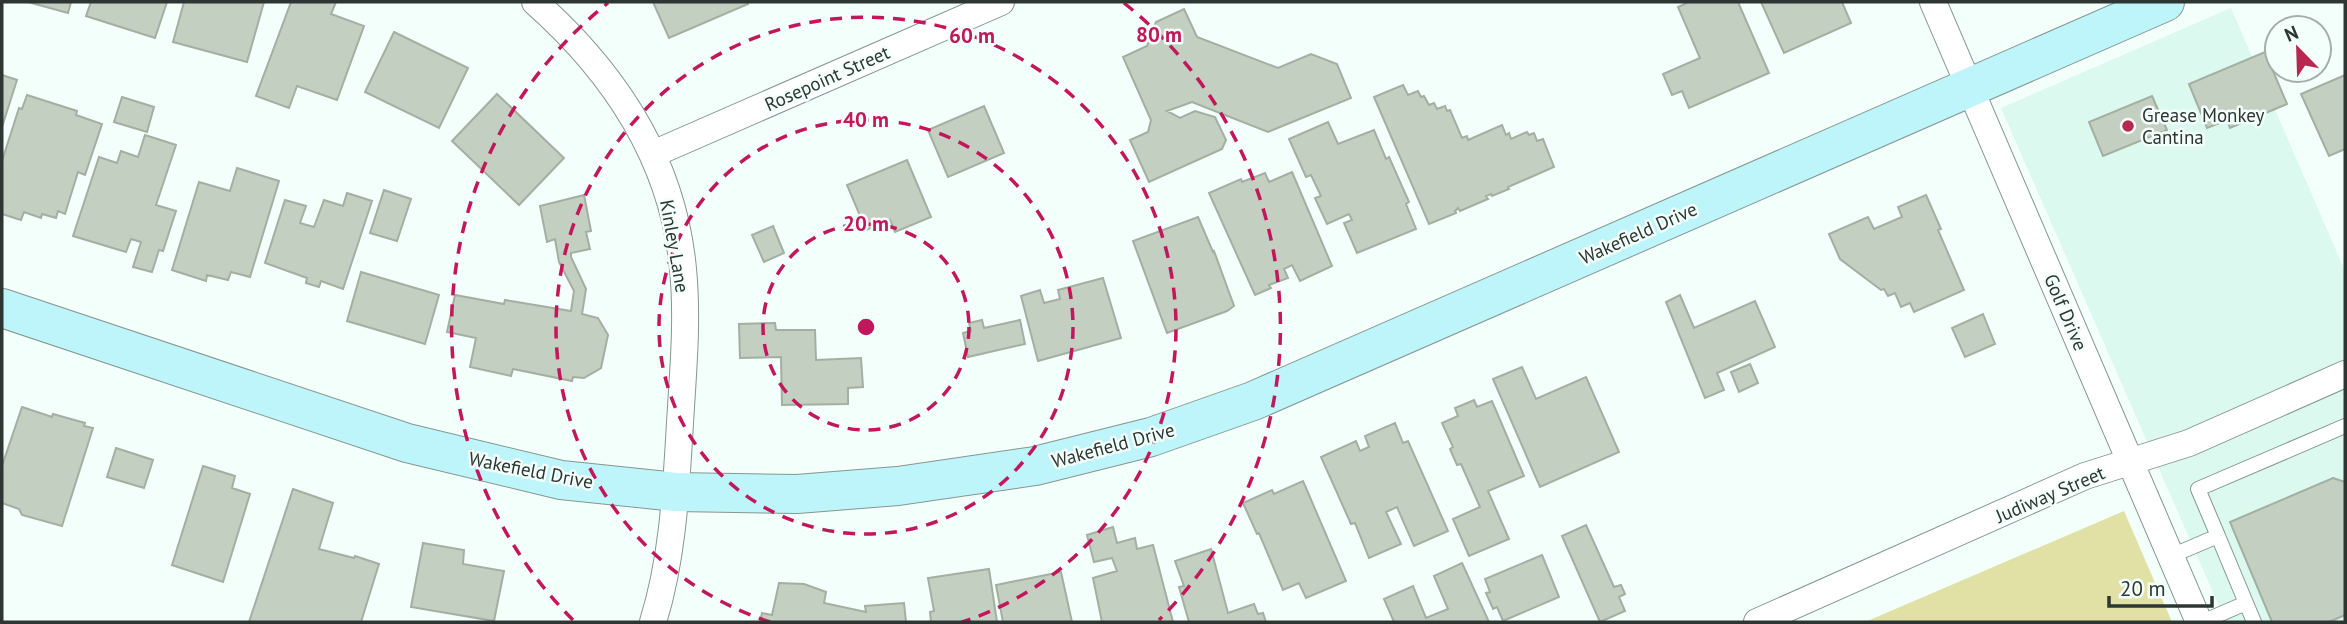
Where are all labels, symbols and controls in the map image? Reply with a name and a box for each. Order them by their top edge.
north arrow [2263,14,2333,84]
text: N [2281,20,2302,47]
text: 80 m [1136,21,1182,48]
text: 60 m [949,22,995,49]
street label: Rosepoint Street [761,40,894,116]
place label: Grease Monkey Cantina [2142,103,2265,149]
text: 40 m [843,106,889,133]
marker: Grease Monkey Cantina [2120,118,2136,134]
street label: Wakefield Drive [1575,196,1701,270]
street label: Kinley Lane [655,198,695,294]
text: 20 m [843,210,889,237]
street label: Golf Drive [2039,270,2093,354]
centre of rings [854,315,878,339]
street label: Wakefield Drive [1049,417,1177,473]
street label: Wakefield Drive [467,446,595,494]
street label: Judiway Street [1991,460,2109,528]
scale bar [2109,564,2212,608]
text: 20 m [2120,575,2166,602]

